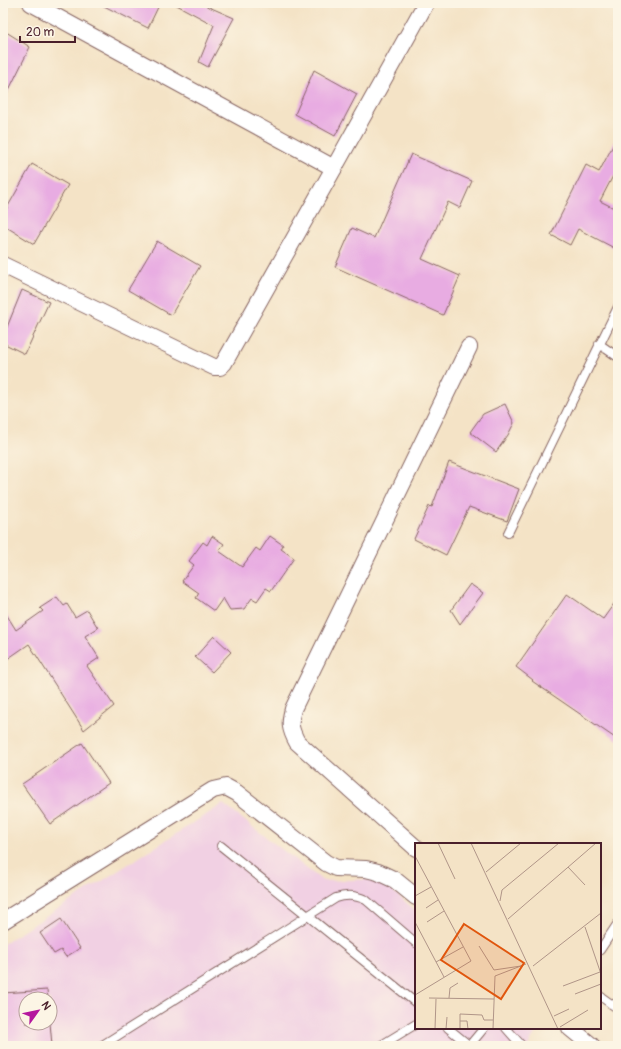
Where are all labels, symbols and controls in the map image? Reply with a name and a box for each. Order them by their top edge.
scale bar [20,18,75,44]
text: 20 m [26,25,55,40]
inset map [415,843,601,1029]
north arrow [18,991,58,1031]
text: N [38,999,54,1013]

